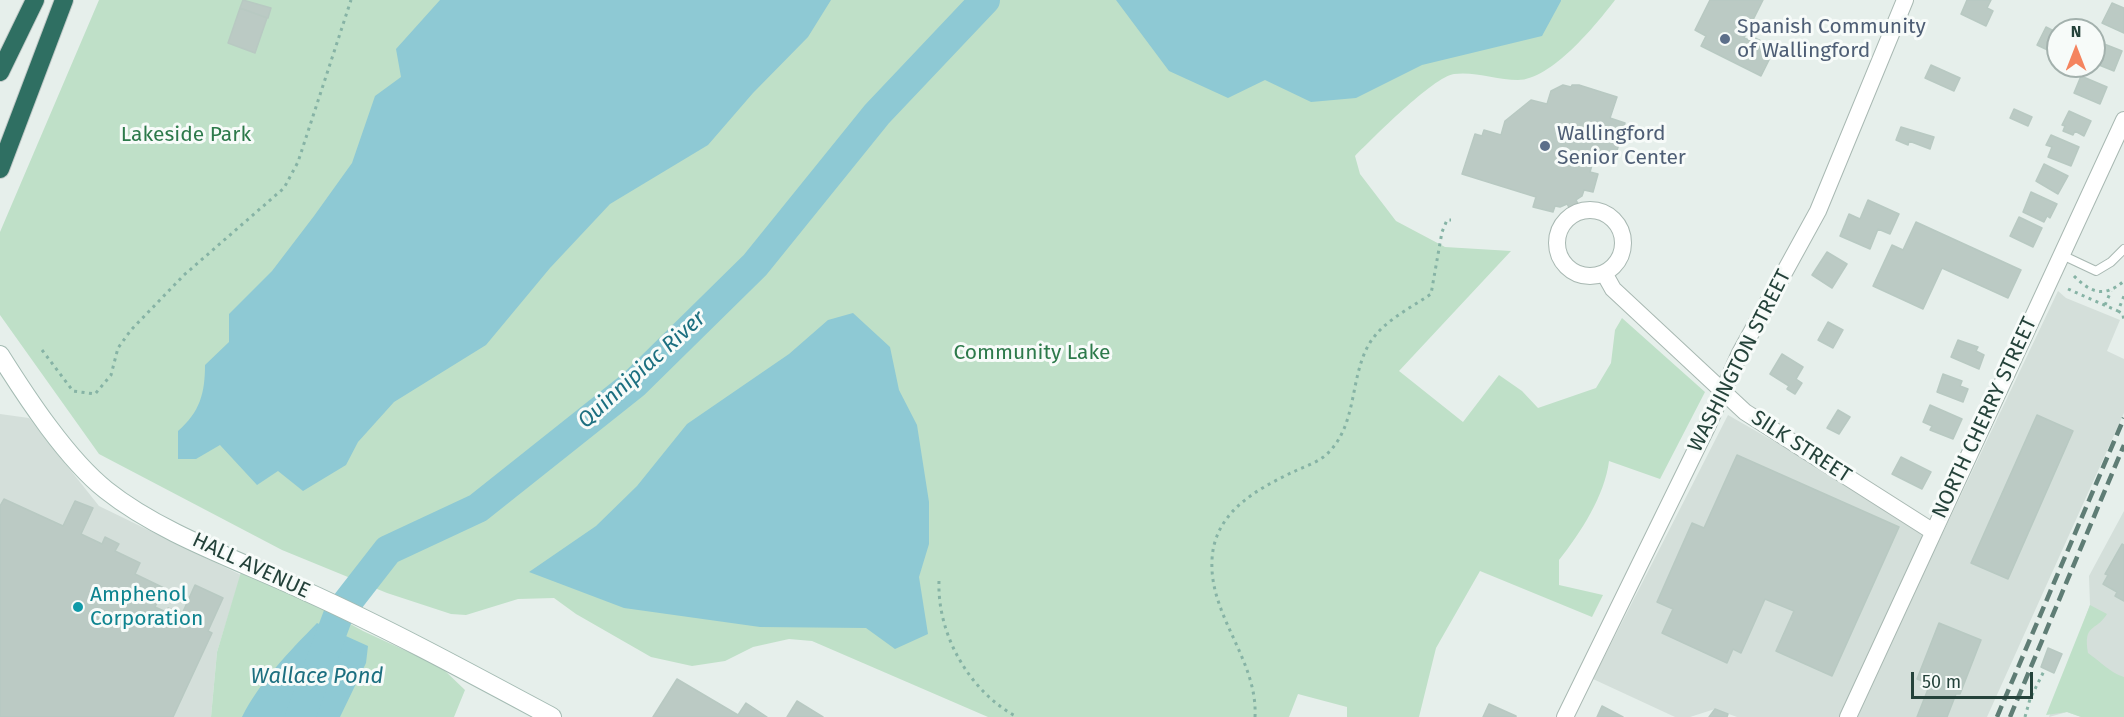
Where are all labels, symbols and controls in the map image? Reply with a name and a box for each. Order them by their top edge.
place label: Spanish Community of Wallingford [1737,14,1926,64]
north arrow [2046,18,2106,78]
text: N [2071,22,2081,41]
marker: Spanish Community of Wallingford [1718,32,1732,46]
place label: Wallingford Senior Center [1557,121,1686,171]
park label: Lakeside Park [121,122,251,148]
marker: Wallingford Senior Center [1538,139,1552,153]
street label: WASHINGTON STREET [1683,266,1797,456]
water label: Quinnipiac River [573,306,711,434]
street label: NORTH CHERRY STREET [1927,313,2043,523]
park label: Community Lake [953,340,1111,366]
street label: SILK STREET [1746,405,1856,489]
street label: HALL AVENUE [188,528,314,604]
place label: Amphenol Corporation [90,582,203,632]
marker: Amphenol Corporation [71,600,85,614]
scale bar [1914,660,2036,698]
water label: Wallace Pond [251,664,383,690]
text: 50 m [1922,671,1961,693]

